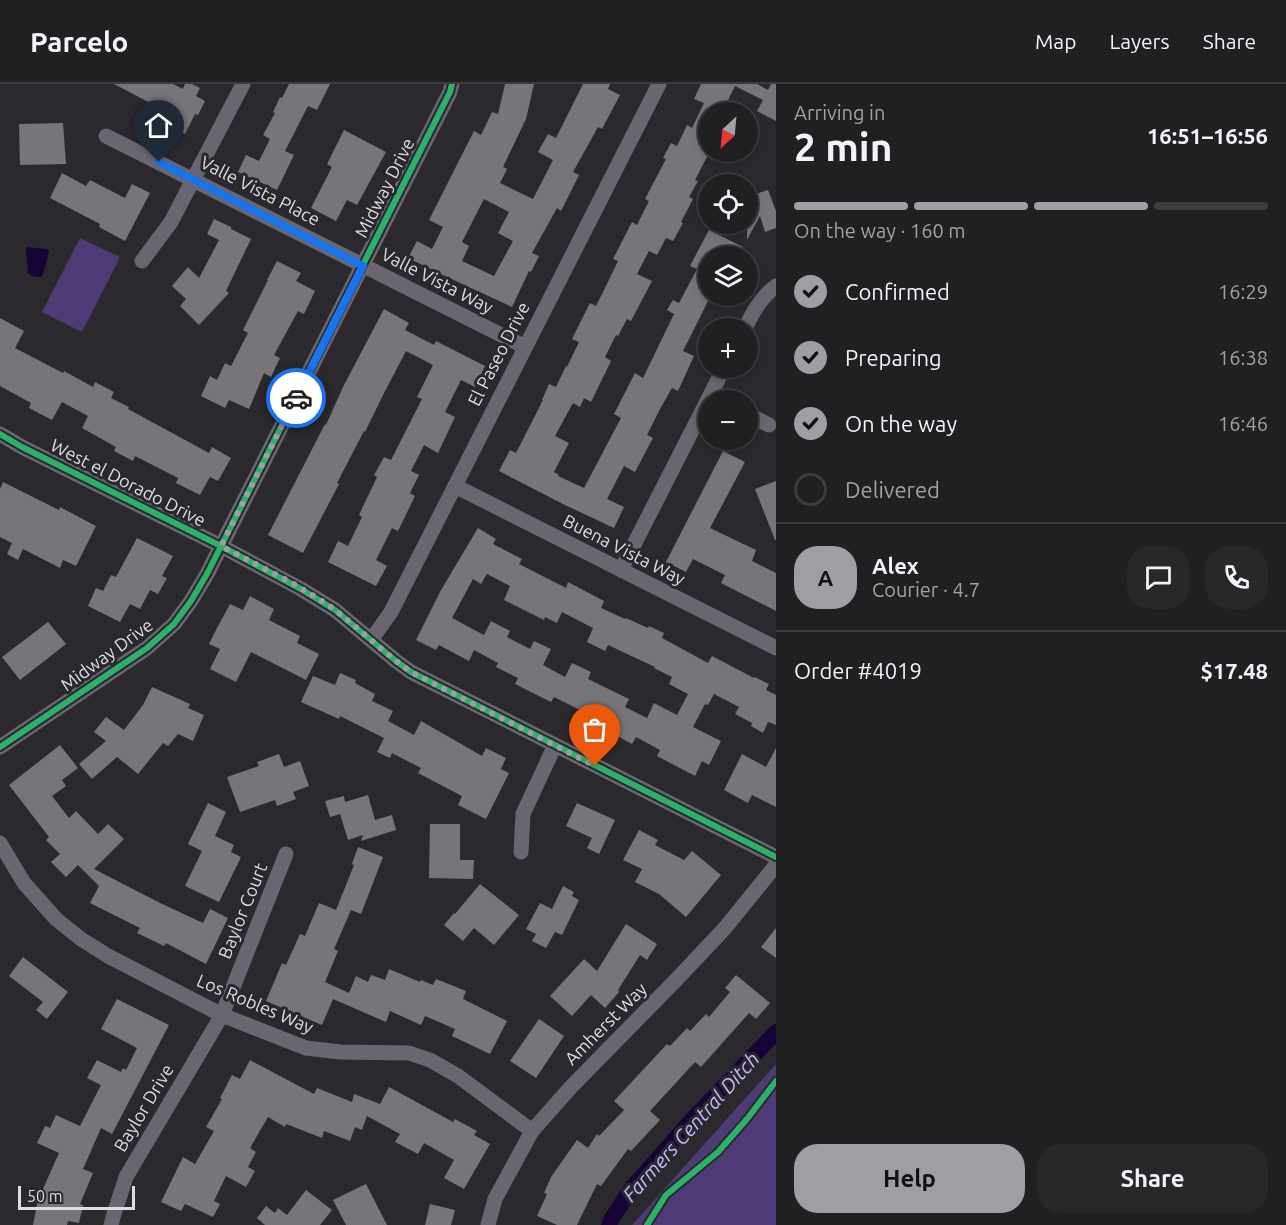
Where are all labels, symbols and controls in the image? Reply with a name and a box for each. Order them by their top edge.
text: Parcelo [30,26,128,57]
text: Map [1035,29,1076,53]
text: Layers [1109,29,1170,53]
text: Share [1203,29,1256,53]
pin [133,100,184,162]
text: Arriving in [794,101,885,124]
north arrow [698,102,758,162]
map controls [698,102,758,450]
icon: home [142,109,175,142]
text: 16:51–16:56 [1147,123,1268,148]
text: 2 min [794,125,893,168]
street label: Midway Drive [350,134,418,241]
street label: Valle Vista Place [197,151,324,229]
button: locate [698,174,758,234]
text: On the way · 160 m [794,219,966,242]
street label: Valle Vista Way [378,243,497,317]
button: layers [698,246,758,306]
icon: check [794,275,827,308]
text: Confirmed [845,279,950,304]
text: 16:29 [1218,280,1268,303]
street label: El Paseo Drive [463,298,533,409]
button: + [698,318,758,378]
icon: check [794,341,827,374]
text: Preparing [845,345,942,370]
text: 16:38 [1218,346,1268,369]
courier [266,368,326,428]
icon: car [280,382,313,415]
button: − [698,390,758,450]
icon: check [794,407,827,440]
text: On the way [845,411,957,436]
text: 16:46 [1218,412,1268,435]
street label: West el Dorado Drive [48,434,209,530]
text: Delivered [845,477,940,502]
street label: Buena Vista Way [560,510,689,589]
button: chat [1127,546,1190,609]
button: phone [1205,546,1268,609]
text: Alex [872,553,919,578]
text: A [818,565,833,590]
text: Courier · 4.7 [872,578,980,601]
street label: Midway Drive [56,614,156,694]
text: Order #4019 [794,658,922,683]
text: $17.48 [1201,658,1268,683]
pin [569,704,620,766]
icon: bag [578,713,611,746]
street label: Baylor Court [214,860,270,961]
street label: Los Robles Way [194,970,317,1037]
street label: Amherst Way [560,978,651,1068]
water label: Farmers Central Ditch [618,1047,764,1206]
street label: Baylor Drive [109,1060,177,1155]
button: Help [794,1144,1025,1213]
button: Share [1037,1144,1268,1213]
scale bar [18,1183,135,1210]
text: 50 m [27,1187,63,1205]

